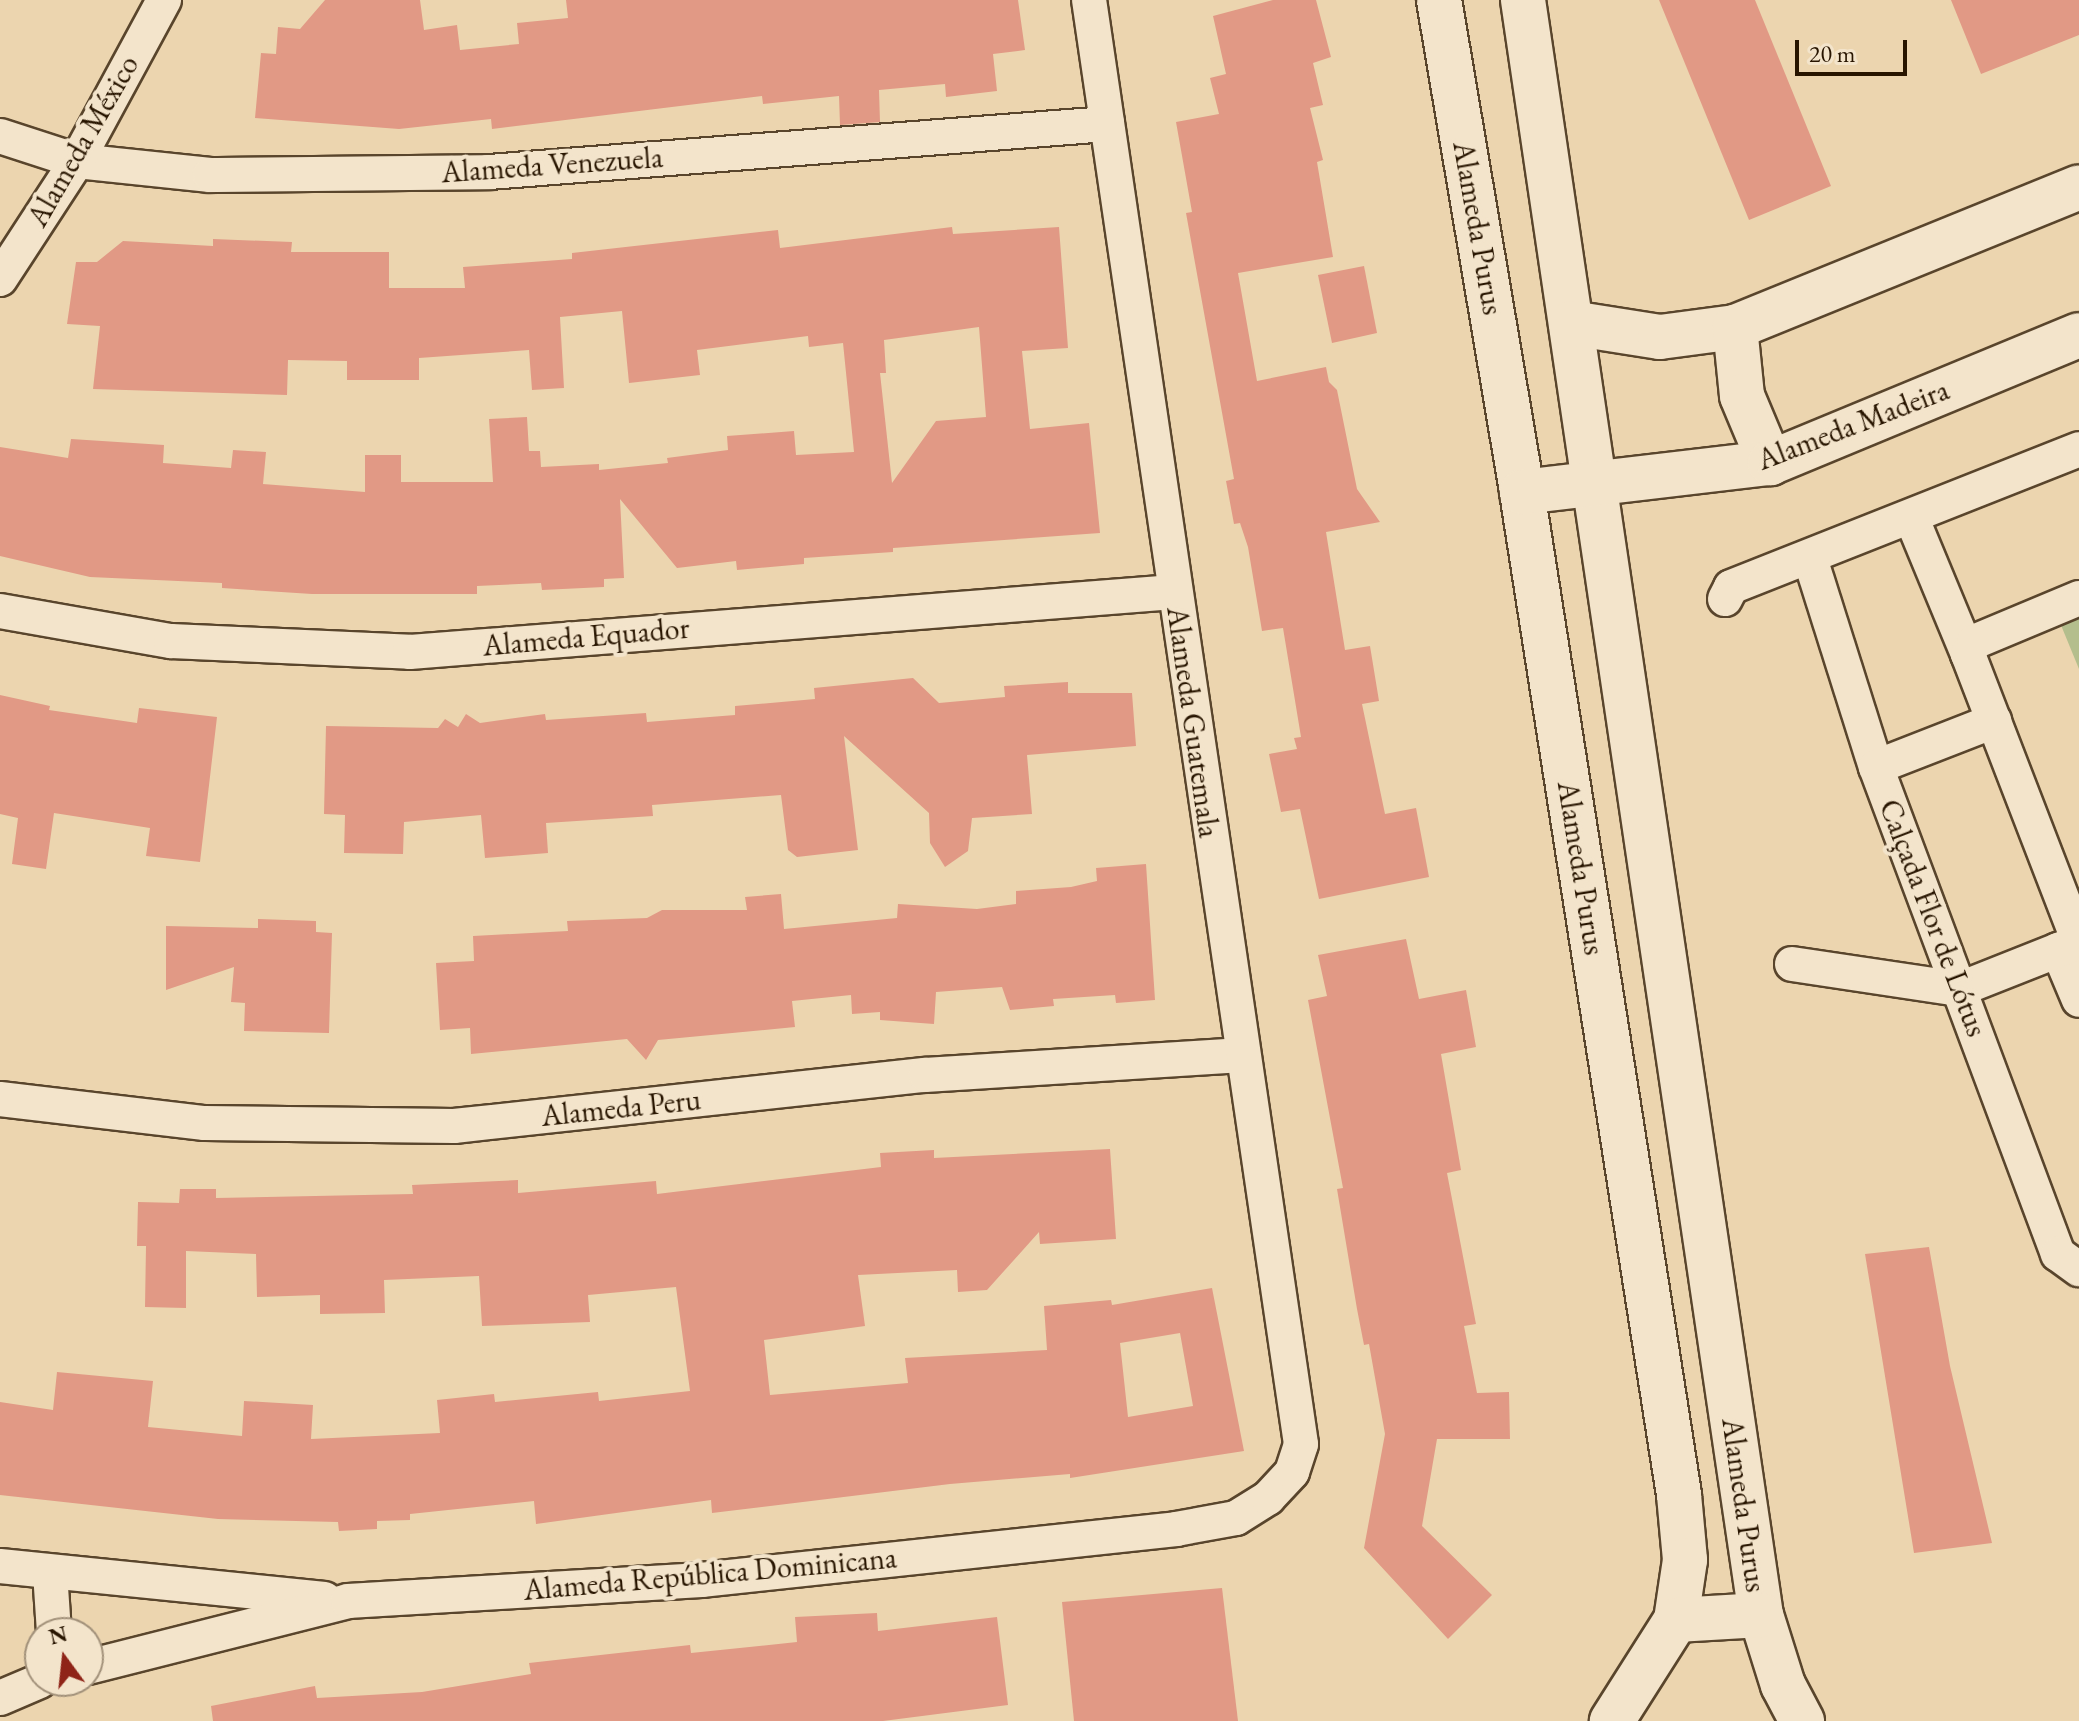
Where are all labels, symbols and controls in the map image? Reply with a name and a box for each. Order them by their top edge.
scale bar [1799,24,1911,74]
text: 20 m [1809,38,1856,69]
street label: Alameda México [19,49,147,233]
street label: Alameda Purus [1445,138,1511,318]
street label: Alameda Venezuela [440,139,664,191]
street label: Alameda Madeira [1752,372,1954,478]
street label: Alameda Guatemala [1159,604,1227,840]
street label: Alameda Equador [481,610,691,664]
street label: Alameda Purus [1549,778,1613,958]
street label: Calçada Flor de Lótus [1871,794,1995,1042]
street label: Alameda Peru [539,1082,703,1134]
street label: Alameda Purus [1714,1415,1774,1595]
street label: Alameda República Dominicana [522,1540,898,1608]
north arrow [24,1617,104,1697]
text: N [46,1619,71,1652]

